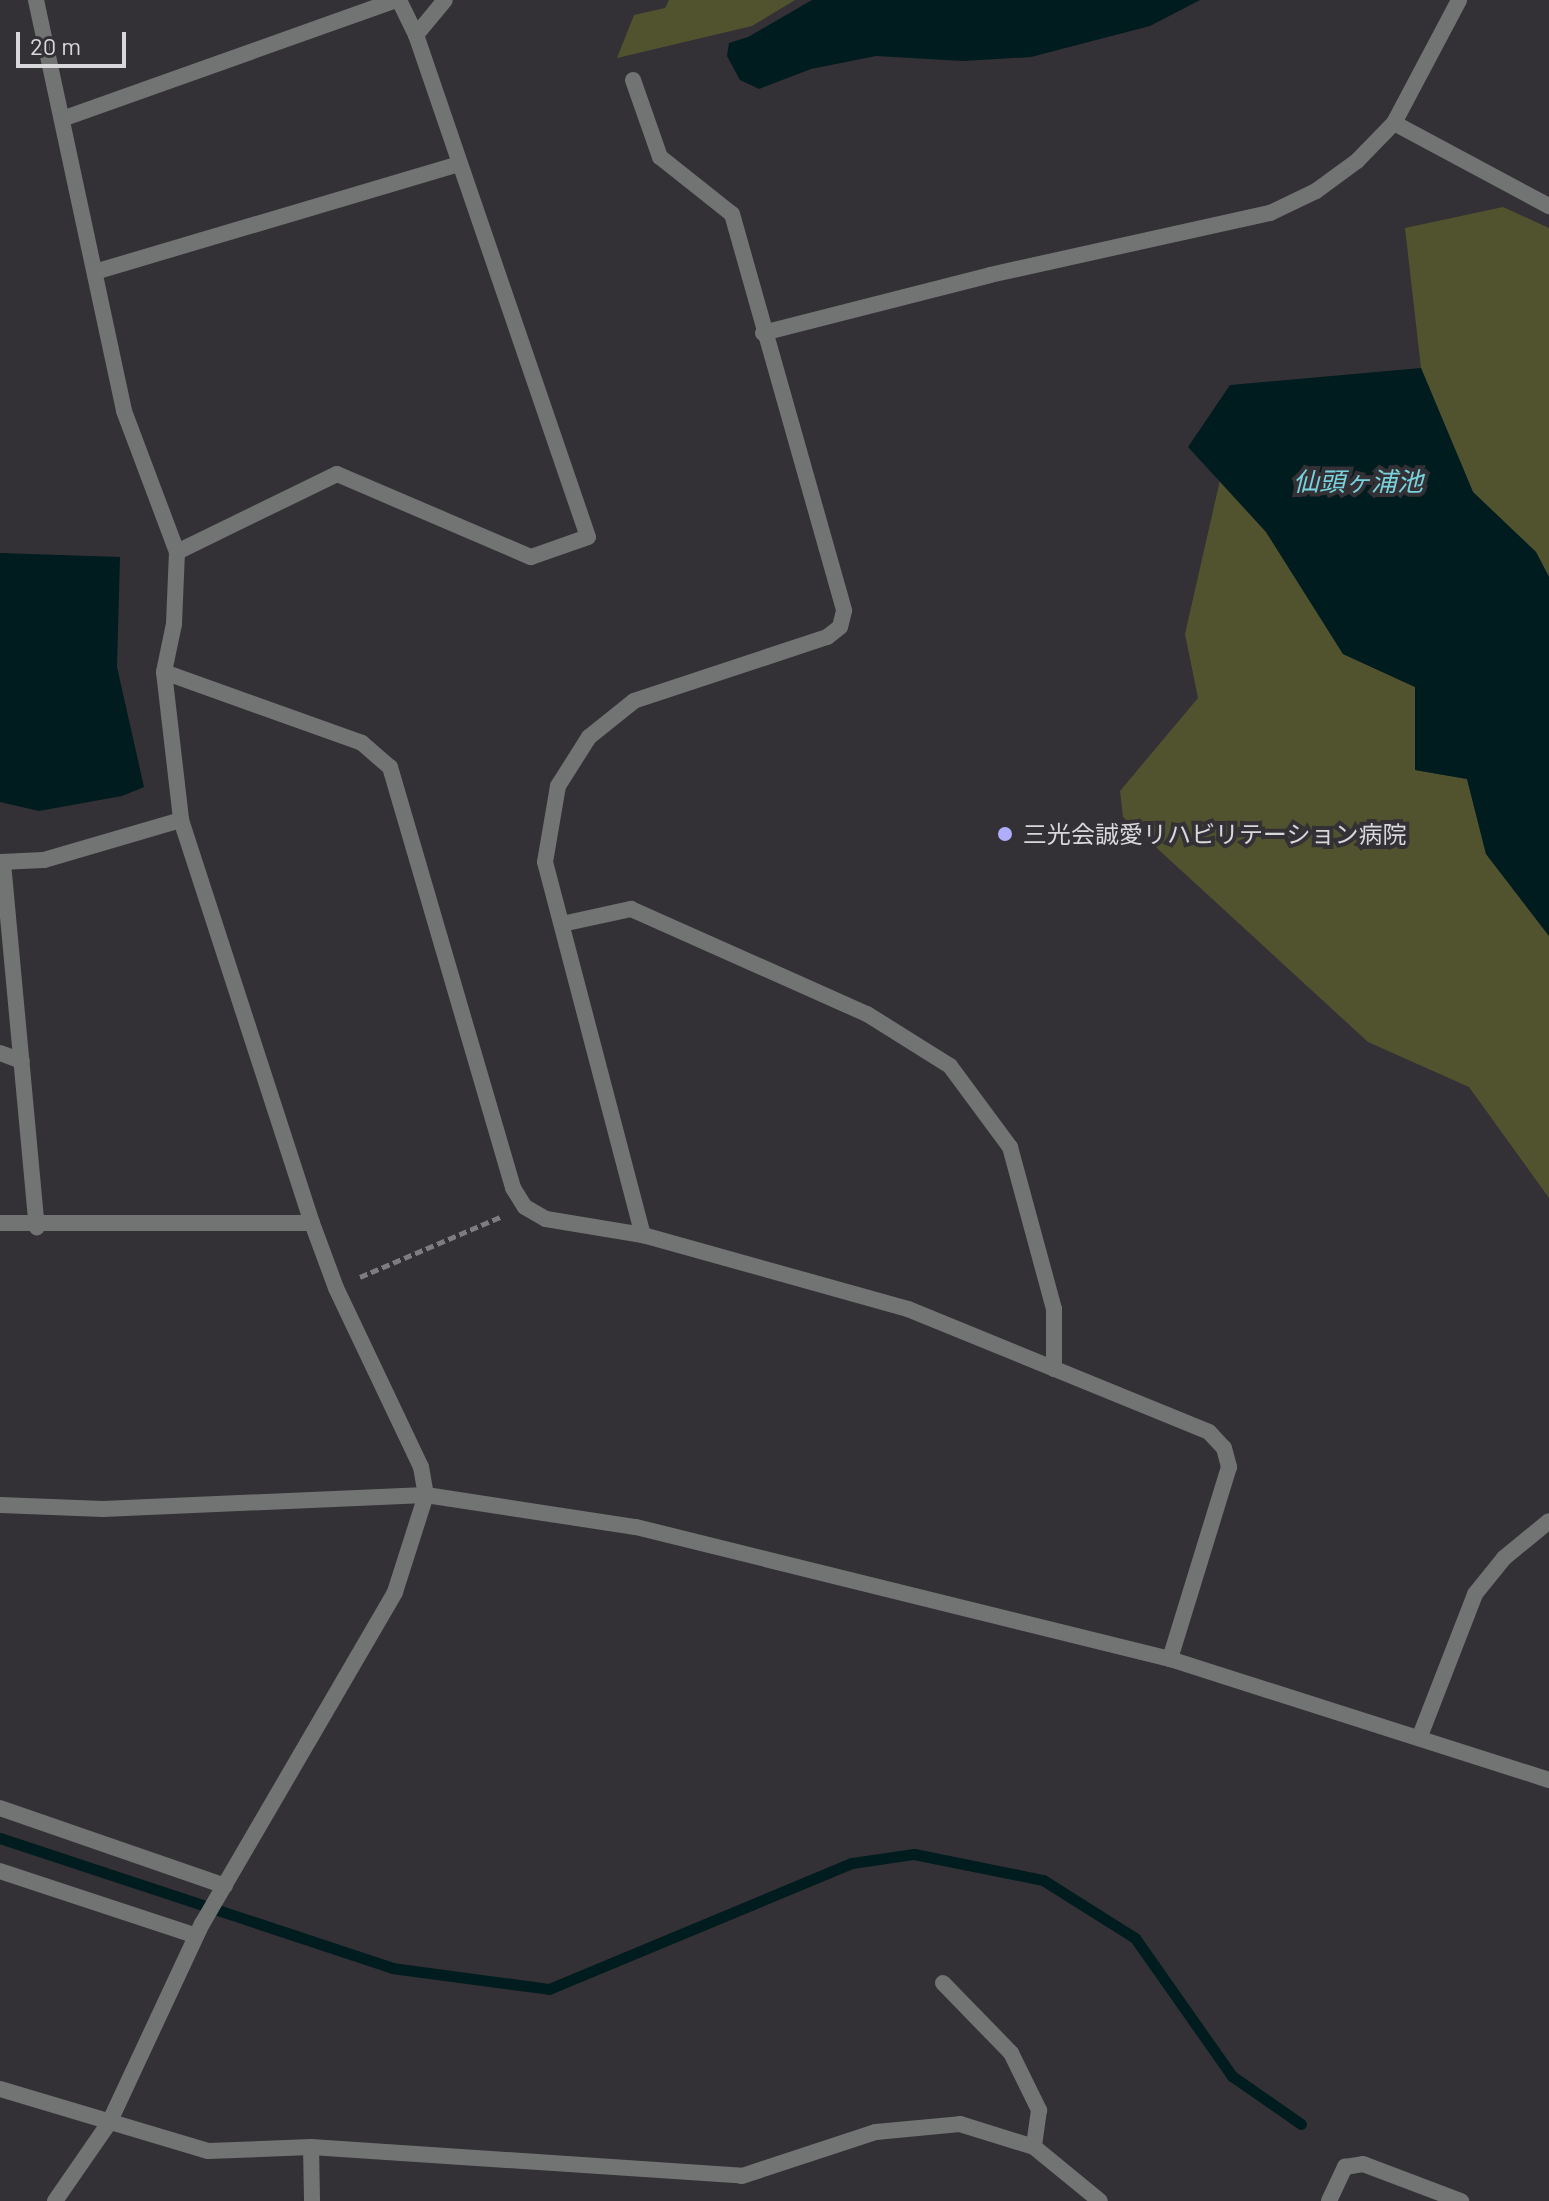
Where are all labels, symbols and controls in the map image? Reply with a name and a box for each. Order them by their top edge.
scale bar [20,16,130,66]
text: 20 m [30,31,81,60]
water label: 仙頭ヶ浦池 [1293,465,1423,497]
place label: 三光会誠愛リハビリテーション病院 [1023,820,1407,848]
marker: 三光会誠愛リハビリテーション病院 [994,823,1016,845]

